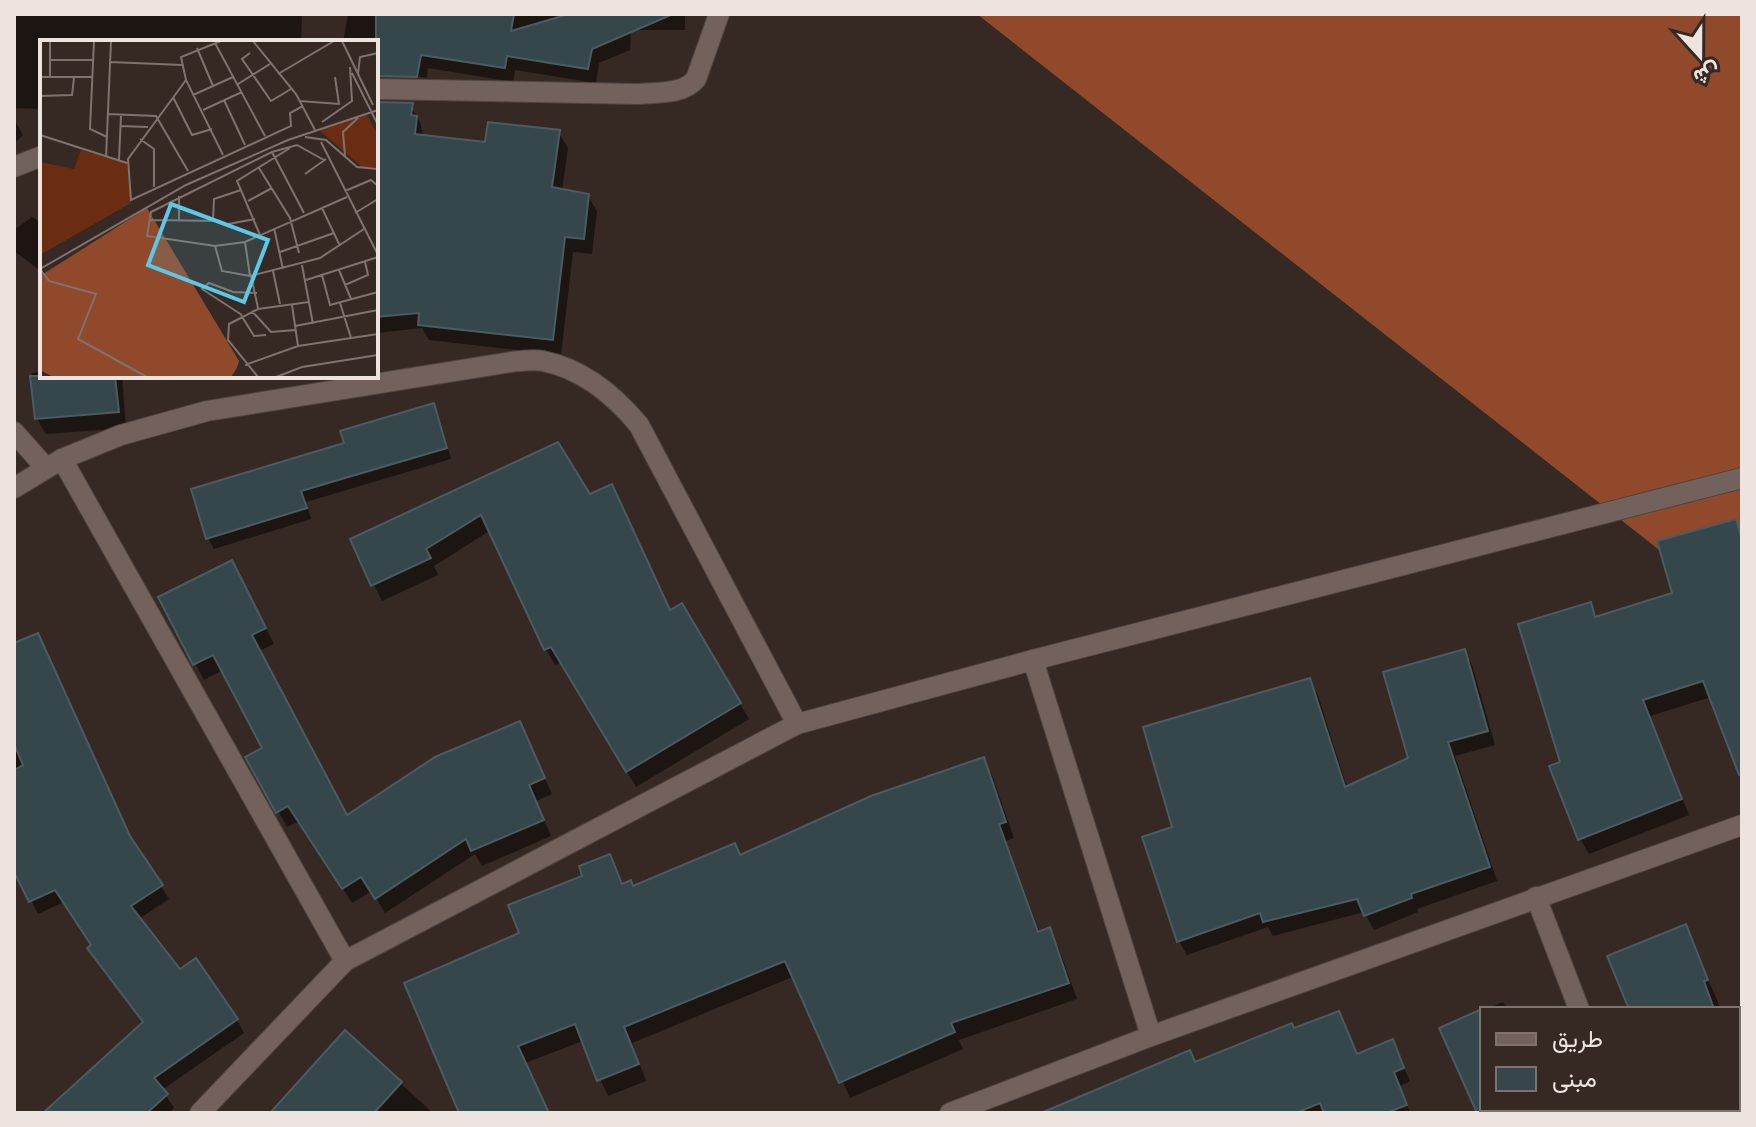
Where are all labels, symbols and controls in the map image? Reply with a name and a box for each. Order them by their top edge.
north arrow [1660,16,1740,96]
inset map [40,40,378,378]
text: ش [1690,57,1725,92]
legend [1480,1007,1740,1111]
text: طريق [1552,1023,1603,1054]
text: مبنى [1552,1063,1597,1093]

